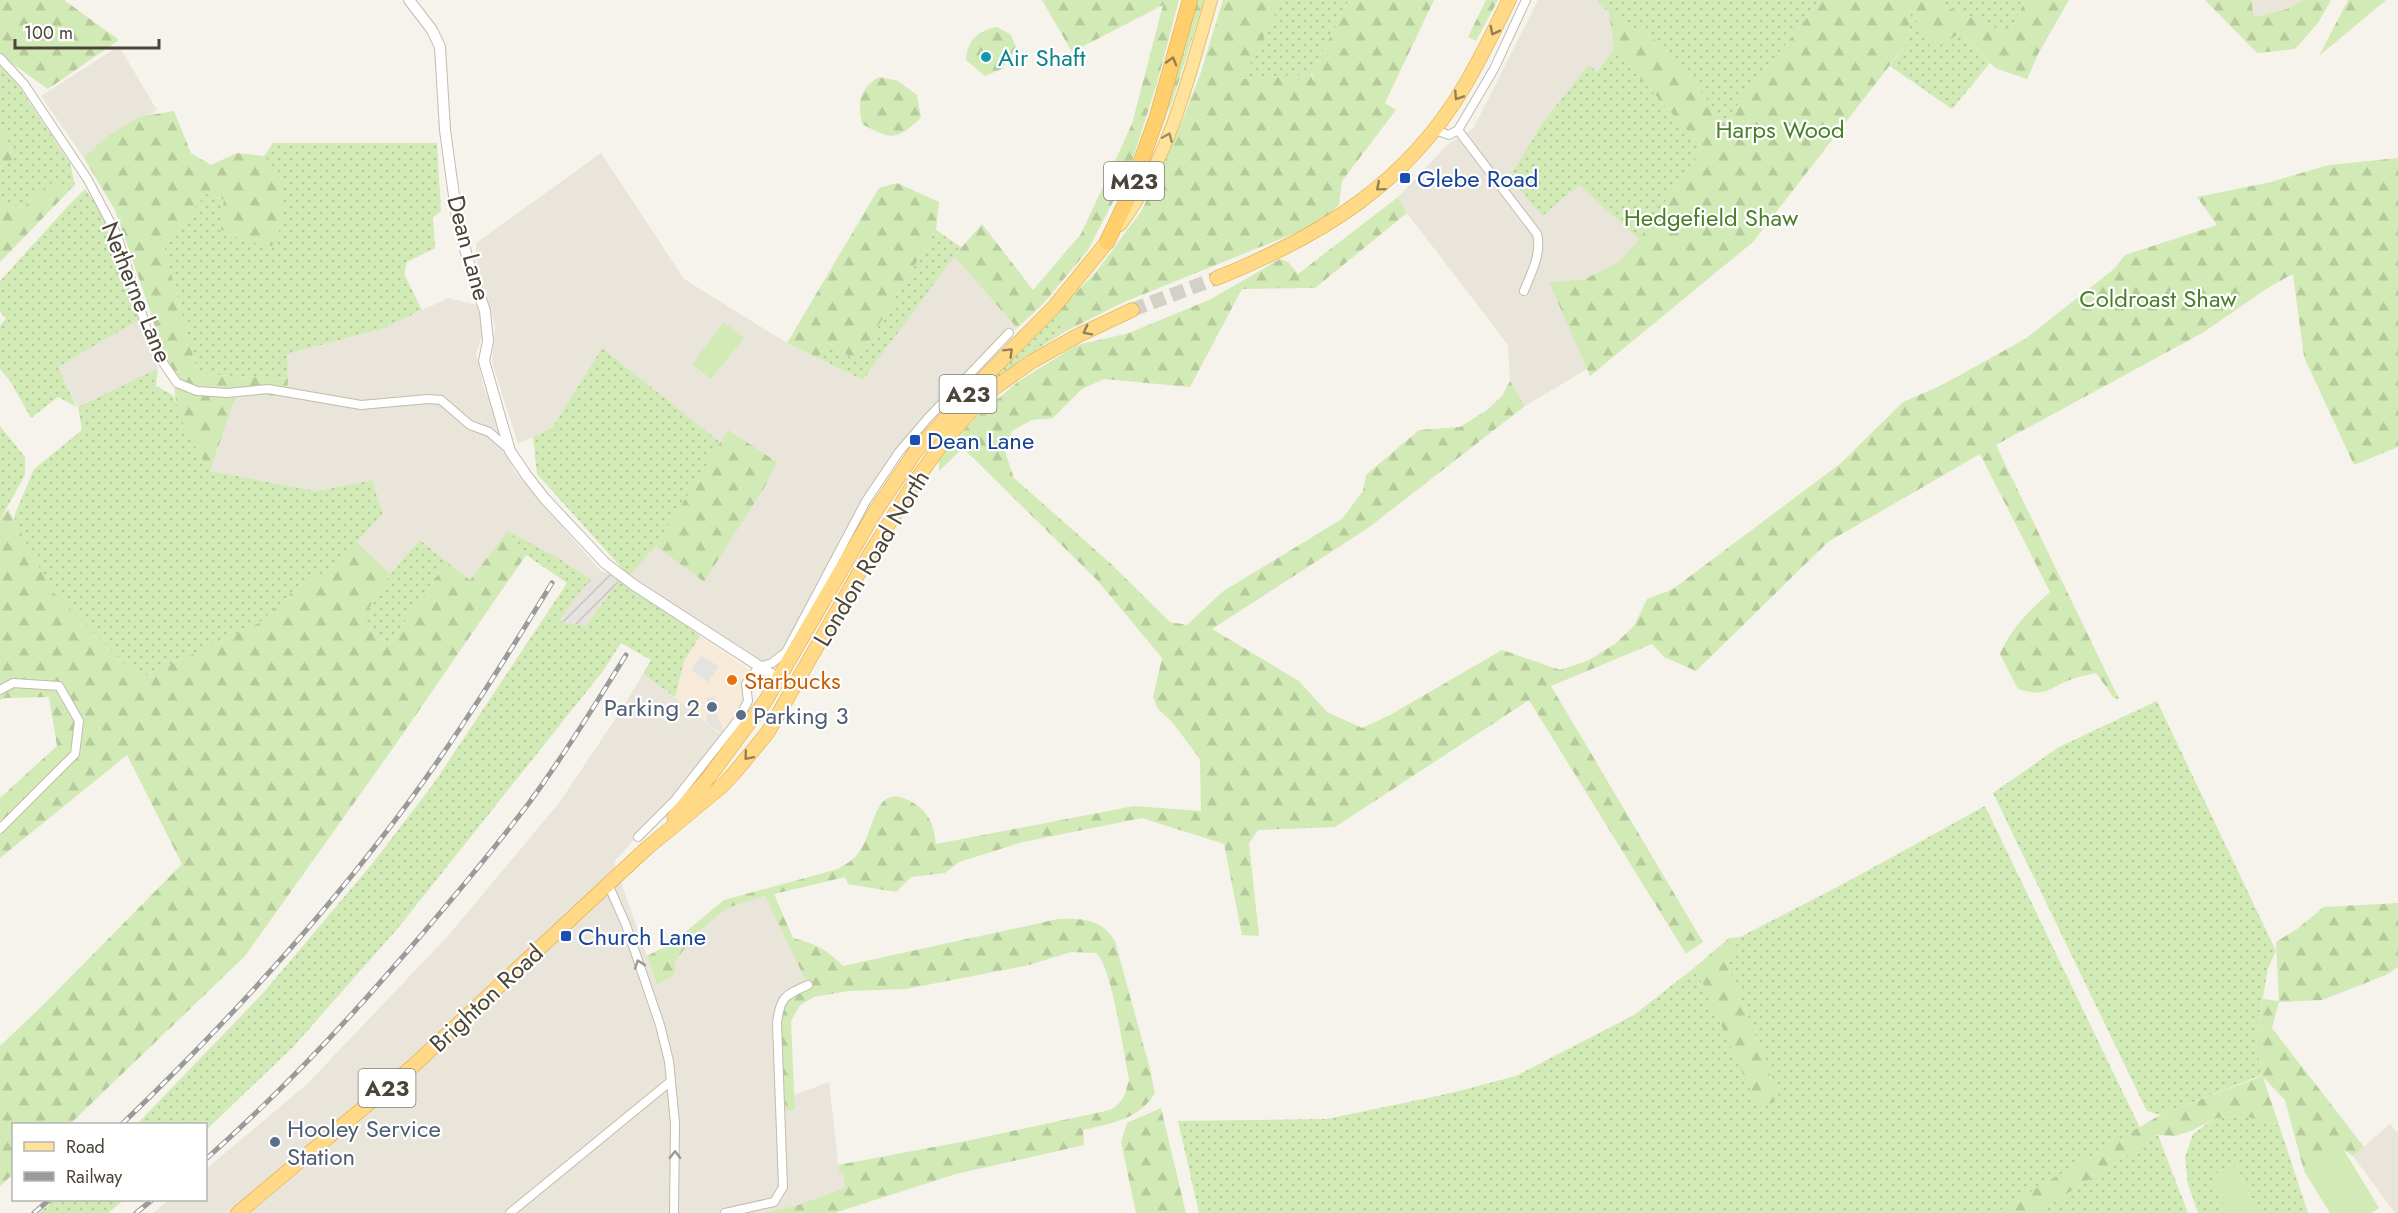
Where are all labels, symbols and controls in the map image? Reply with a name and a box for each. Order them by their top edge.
scale bar [15,12,159,50]
text: 100 m [24,20,73,46]
one-way arrow [1490,24,1501,35]
place label: Air Shaft [998,40,1086,75]
marker: Air Shaft [979,50,993,64]
one-way arrow [1165,56,1178,66]
one-way arrow [1454,90,1466,100]
park label: Harps Wood [1715,112,1845,147]
one-way arrow [1161,133,1173,144]
place label: Glebe Road [1417,161,1539,196]
road number: M23 [1104,162,1164,200]
marker: Glebe Road [1398,171,1412,185]
one-way arrow [1376,180,1387,191]
street label: Dean Lane [438,192,500,304]
park label: Hedgefield Shaw [1624,200,1799,235]
street label: Netherne Lane [93,216,181,368]
park label: Coldroast Shaw [2079,281,2237,316]
one-way arrow [1083,323,1094,335]
one-way arrow [1002,349,1013,360]
road number: A23 [940,375,996,413]
place label: Dean Lane [927,423,1034,458]
marker: Dean Lane [908,433,922,447]
street label: London Road North [804,463,938,653]
place label: Starbucks [744,663,841,698]
marker: Starbucks [725,673,739,687]
place label: Parking 2 [604,690,700,725]
place label: Parking 3 [753,698,849,733]
marker: Parking 2 [705,700,719,714]
marker: Parking 3 [734,708,748,722]
one-way arrow [745,749,756,760]
place label: Church Lane [578,919,706,954]
marker: Church Lane [559,929,573,943]
street label: Brighton Road [421,936,551,1060]
one-way arrow [634,959,647,970]
road number: A23 [358,1069,416,1107]
place label: Hooley Service Station [287,1111,441,1174]
legend [12,1123,207,1201]
text: Road [66,1134,105,1160]
marker: Hooley Service Station [268,1135,282,1149]
one-way arrow [669,1150,681,1159]
text: Railway [66,1164,122,1190]

